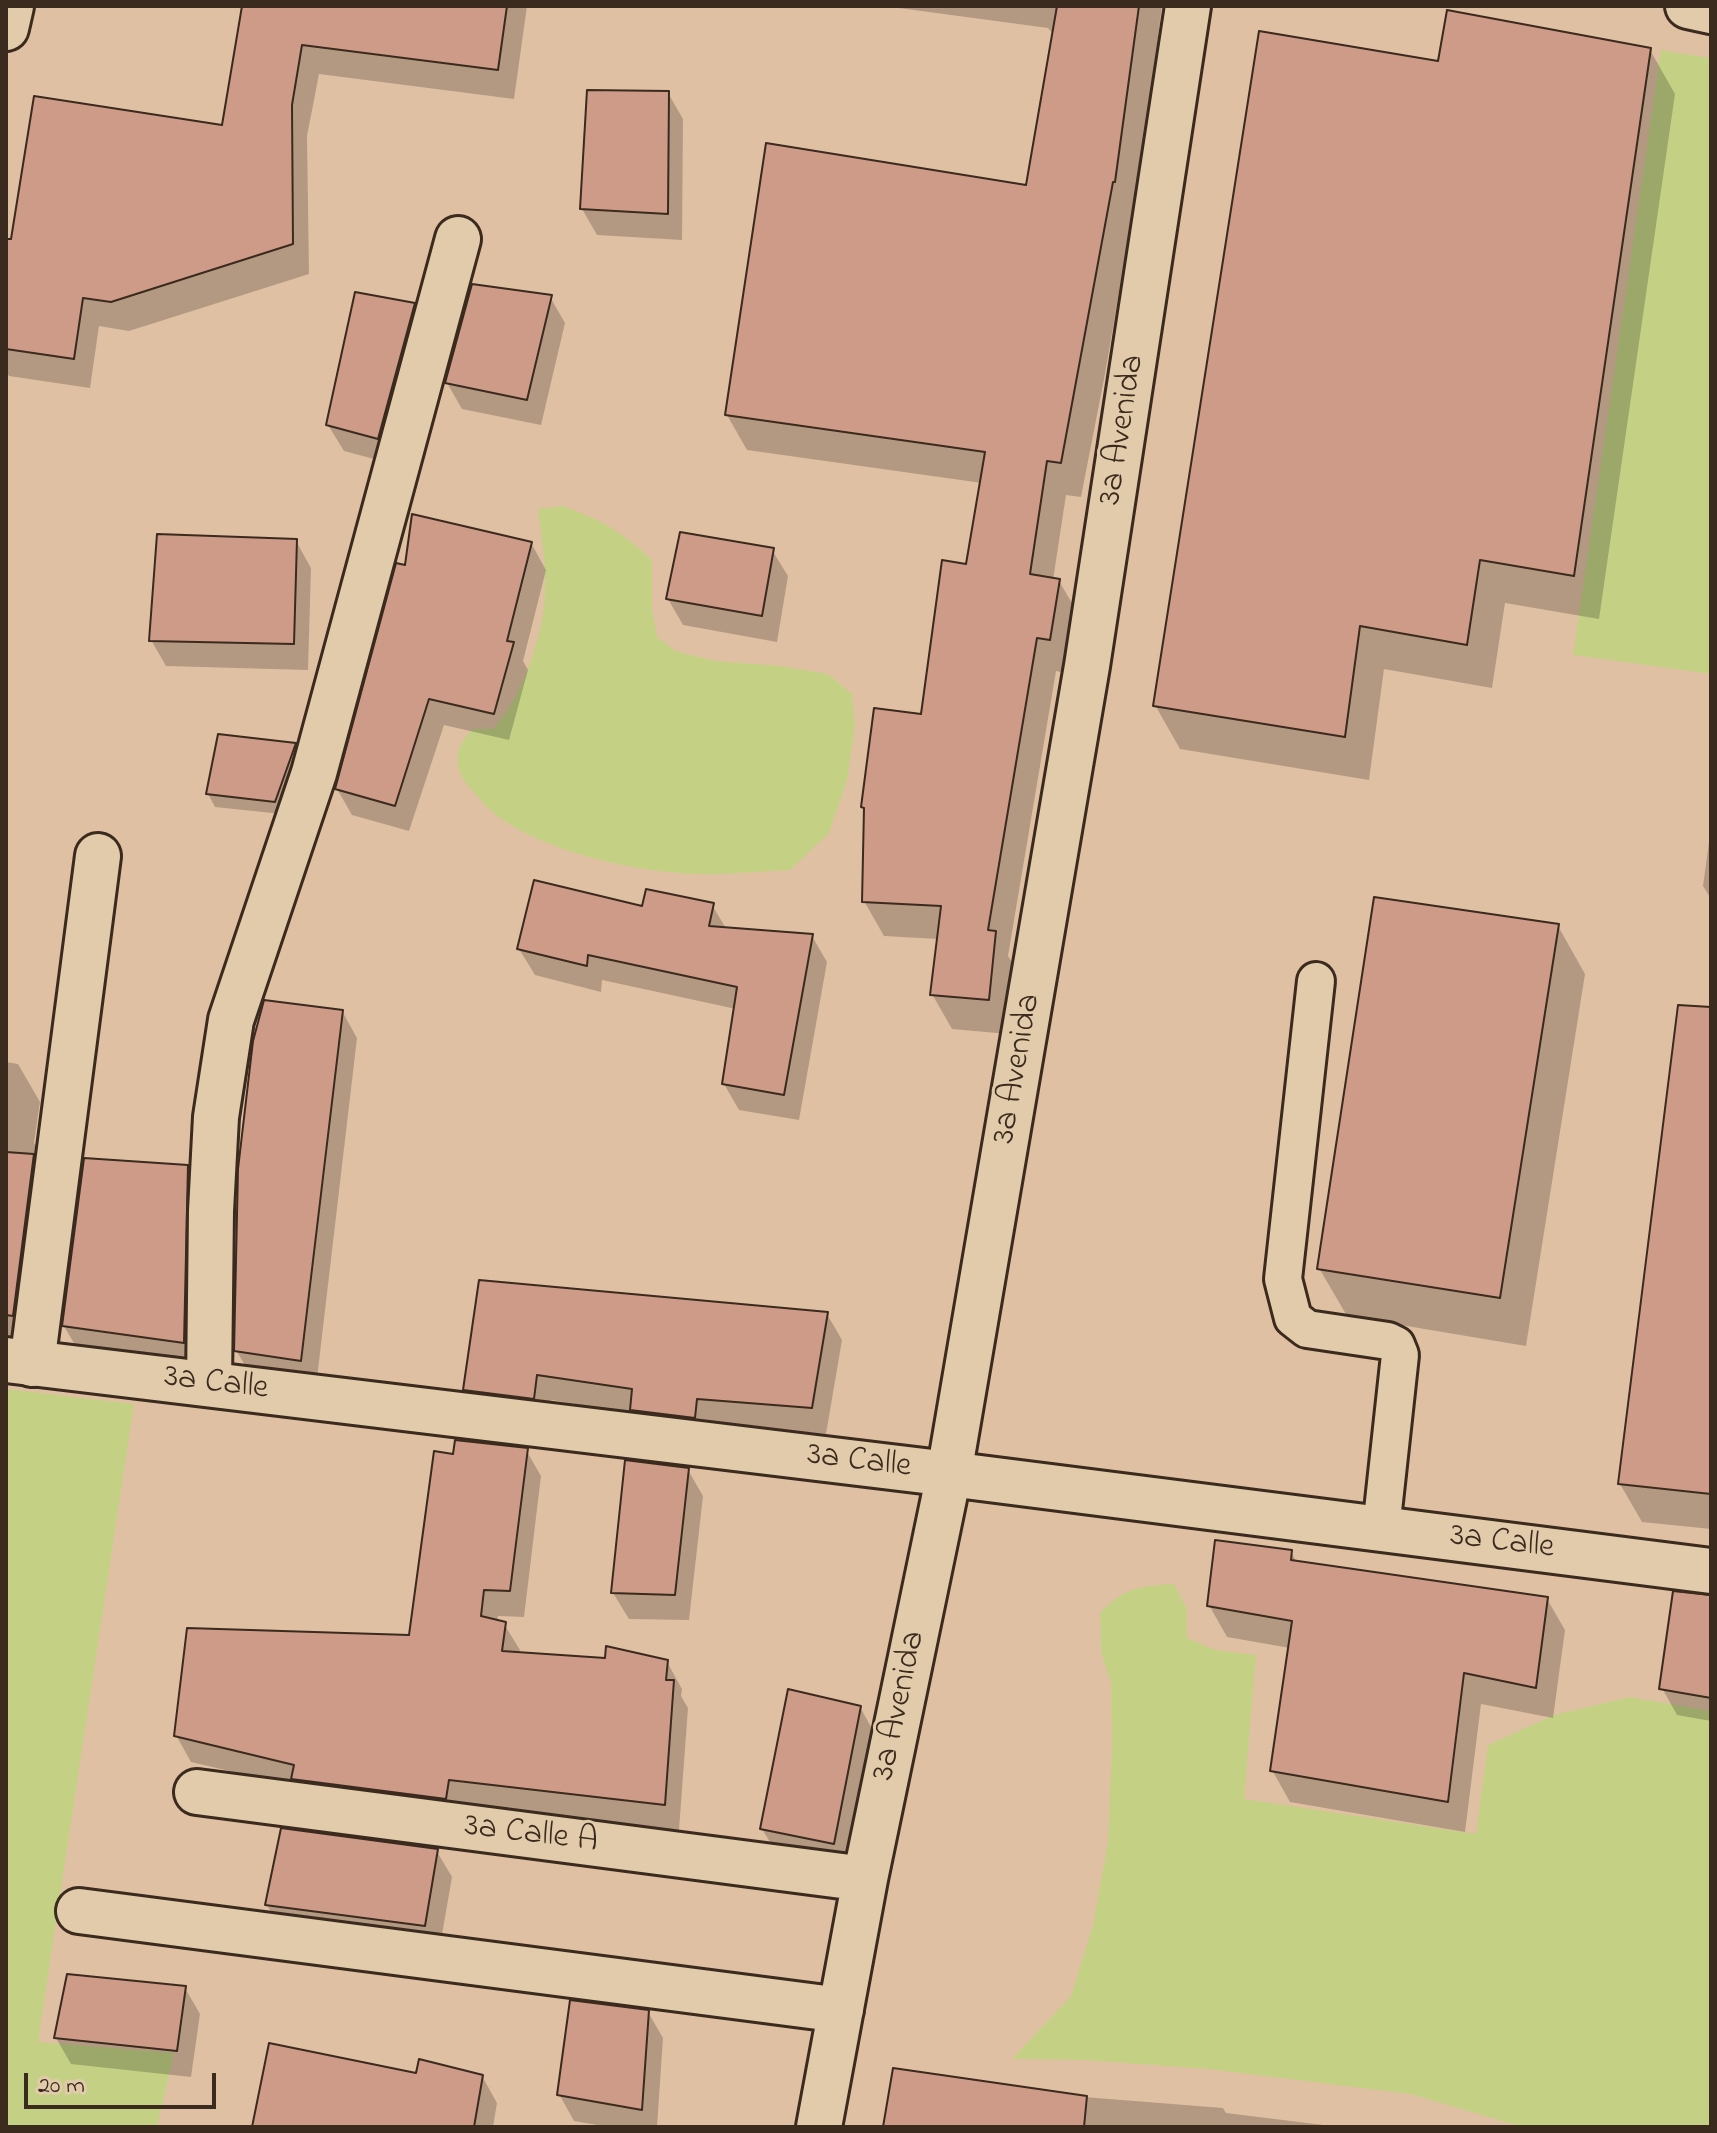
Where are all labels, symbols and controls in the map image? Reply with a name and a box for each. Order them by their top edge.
street label: 3a Avenida [1092,352,1156,508]
street label: 3a Avenida [986,991,1052,1147]
street label: 3a Calle [162,1358,270,1412]
street label: 3a Calle [805,1436,913,1490]
street label: 3a Calle [1448,1517,1556,1571]
street label: 3a Avenida [865,1628,937,1784]
street label: 3a Calle A [462,1808,600,1864]
scale bar [28,2057,220,2107]
text: 20 m [38,2069,85,2104]

